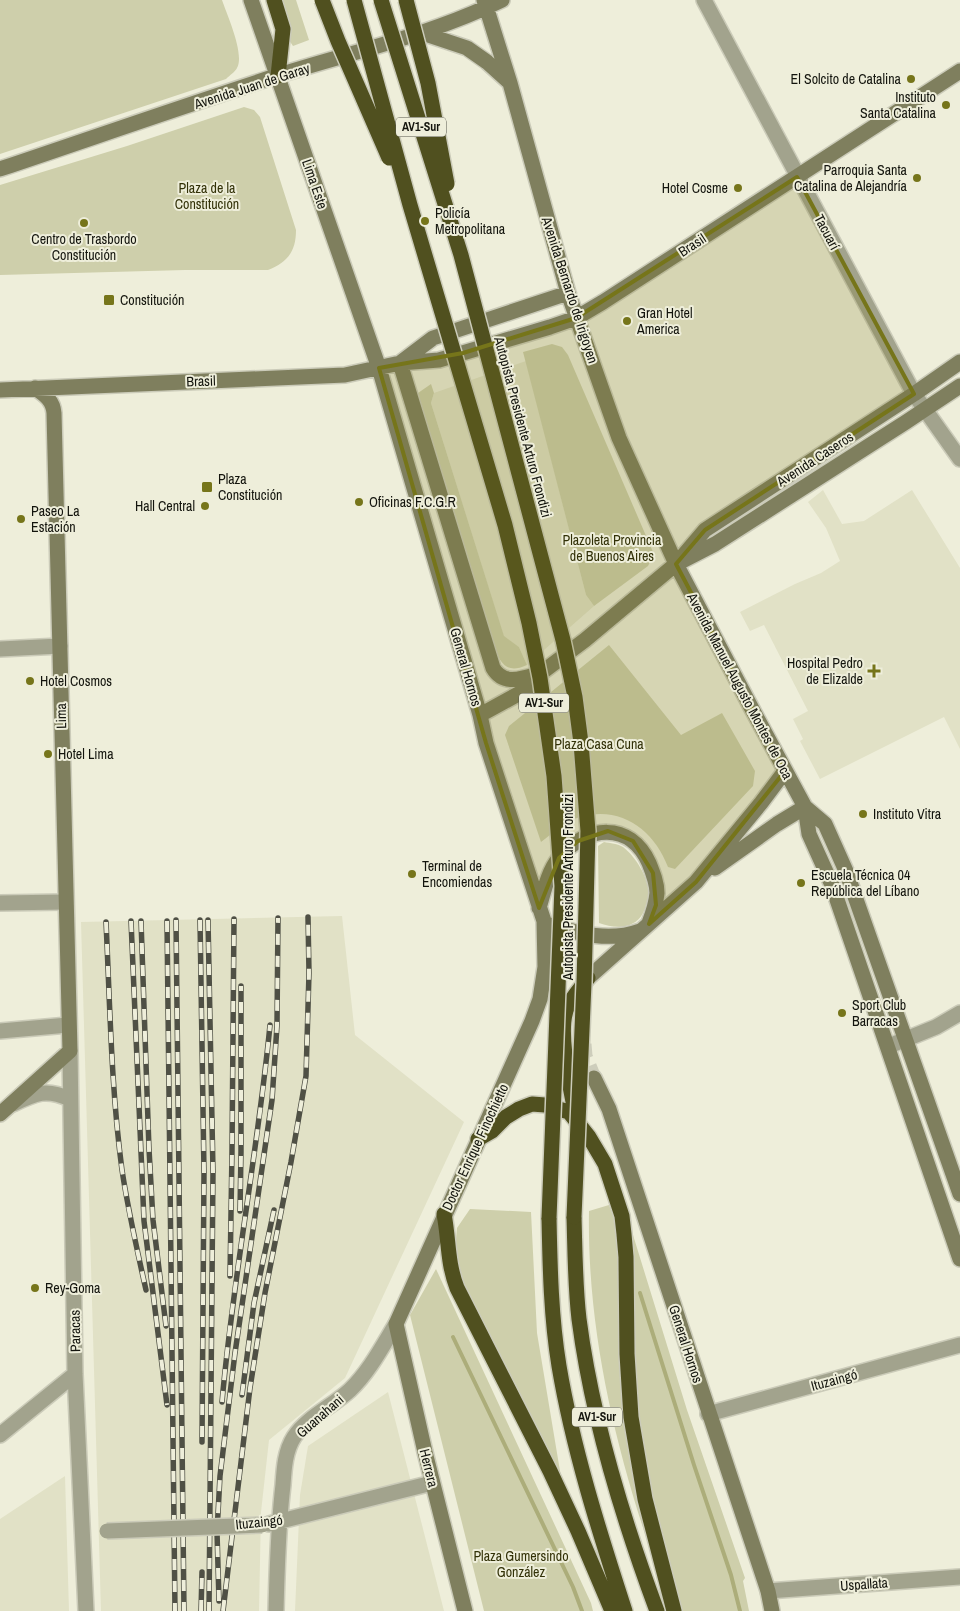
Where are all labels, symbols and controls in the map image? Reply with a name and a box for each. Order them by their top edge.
street label: Avenida Juan de Garay [191,59,312,113]
place label: El Solcito de Catalina [791,70,902,88]
marker: El Solcito de Catalina [905,73,917,85]
place label: Instituto Santa Catalina [860,88,937,122]
marker: Instituto Santa Catalina [940,99,952,111]
road number: AV1-Sur [396,118,446,136]
street label: Lima Este [298,157,332,211]
place label: Parroquia Santa Catalina de Alejandría [794,161,908,195]
marker: Parroquia Santa Catalina de Alejandría [911,172,923,184]
park label: Plaza de la Constitución [175,179,239,213]
place label: Hotel Cosme [662,179,728,197]
marker: Hotel Cosme [732,182,744,194]
place label: Policía Metropolitana [435,204,506,238]
street label: Tacuarí [810,211,844,254]
street label: Avenida Bernardo de Irigoyen [537,214,602,366]
marker: Policía Metropolitana [419,215,431,227]
marker: Centro de Trasbordo Constitución [78,217,90,229]
street label: Brasil [675,229,709,261]
place label: Centro de Trasbordo Constitución [31,230,137,264]
place label: Constitución [120,291,184,309]
marker: Constitución [102,293,116,307]
place label: Gran Hotel America [636,304,693,338]
marker: Gran Hotel America [621,315,633,327]
street label: Autopista Presidente Arturo Frondizi [490,334,556,519]
street label: Brasil [186,371,216,391]
street label: Avenida Caseros [772,427,857,491]
place label: Plaza Constitución [218,470,282,504]
marker: Plaza Constitución [200,480,214,494]
place label: Oficinas F.C.G.R [369,493,456,511]
marker: Oficinas F.C.G.R [353,496,365,508]
place label: Hall Central [135,497,195,515]
marker: Hall Central [199,500,211,512]
place label: Paseo La Estación [31,502,80,536]
marker: Paseo La Estación [15,513,27,525]
park label: Plazoleta Provincia de Buenos Aires [563,531,662,565]
street label: Avenida Manuel Augusto Montes de Oca [683,589,797,783]
street label: General Hornos [446,626,486,709]
place label: Hospital Pedro de Elizalde [787,654,863,688]
marker: Hospital Pedro de Elizalde [867,664,881,678]
place label: Hotel Cosmos [40,672,112,690]
marker: Hotel Cosmos [24,675,36,687]
road number: AV1-Sur [519,694,569,712]
street label: Lima [52,702,70,729]
park label: Plaza Casa Cuna [554,735,644,753]
place label: Hotel Lima [58,745,114,763]
marker: Hotel Lima [42,748,54,760]
street label: Autopista Presidente Arturo Frondizi [559,794,577,981]
place label: Instituto Vitra [873,805,942,823]
marker: Instituto Vitra [857,808,869,820]
place label: Terminal de Encomiendas [422,857,492,891]
place label: Escuela Técnica 04 República del Líbano [811,866,920,900]
marker: Terminal de Encomiendas [406,868,418,880]
marker: Escuela Técnica 04 República del Líbano [795,877,807,889]
place label: Sport Club Barracas [852,996,906,1030]
marker: Sport Club Barracas [836,1007,848,1019]
street label: Doctor Enrique Finochietto [438,1081,512,1213]
place label: Rey-Goma [45,1279,101,1297]
marker: Rey-Goma [29,1282,41,1294]
street label: General Hornos [665,1303,707,1386]
street label: Paracas [66,1310,84,1352]
street label: Ituzaingó [809,1365,859,1395]
street label: Guanahani [293,1391,347,1441]
road number: AV1-Sur [572,1408,622,1426]
street label: Herrera [416,1447,443,1490]
street label: Ituzaingó [235,1511,283,1533]
park label: Plaza Gumersindo González [473,1547,569,1581]
street label: Uspallata [840,1573,889,1595]

